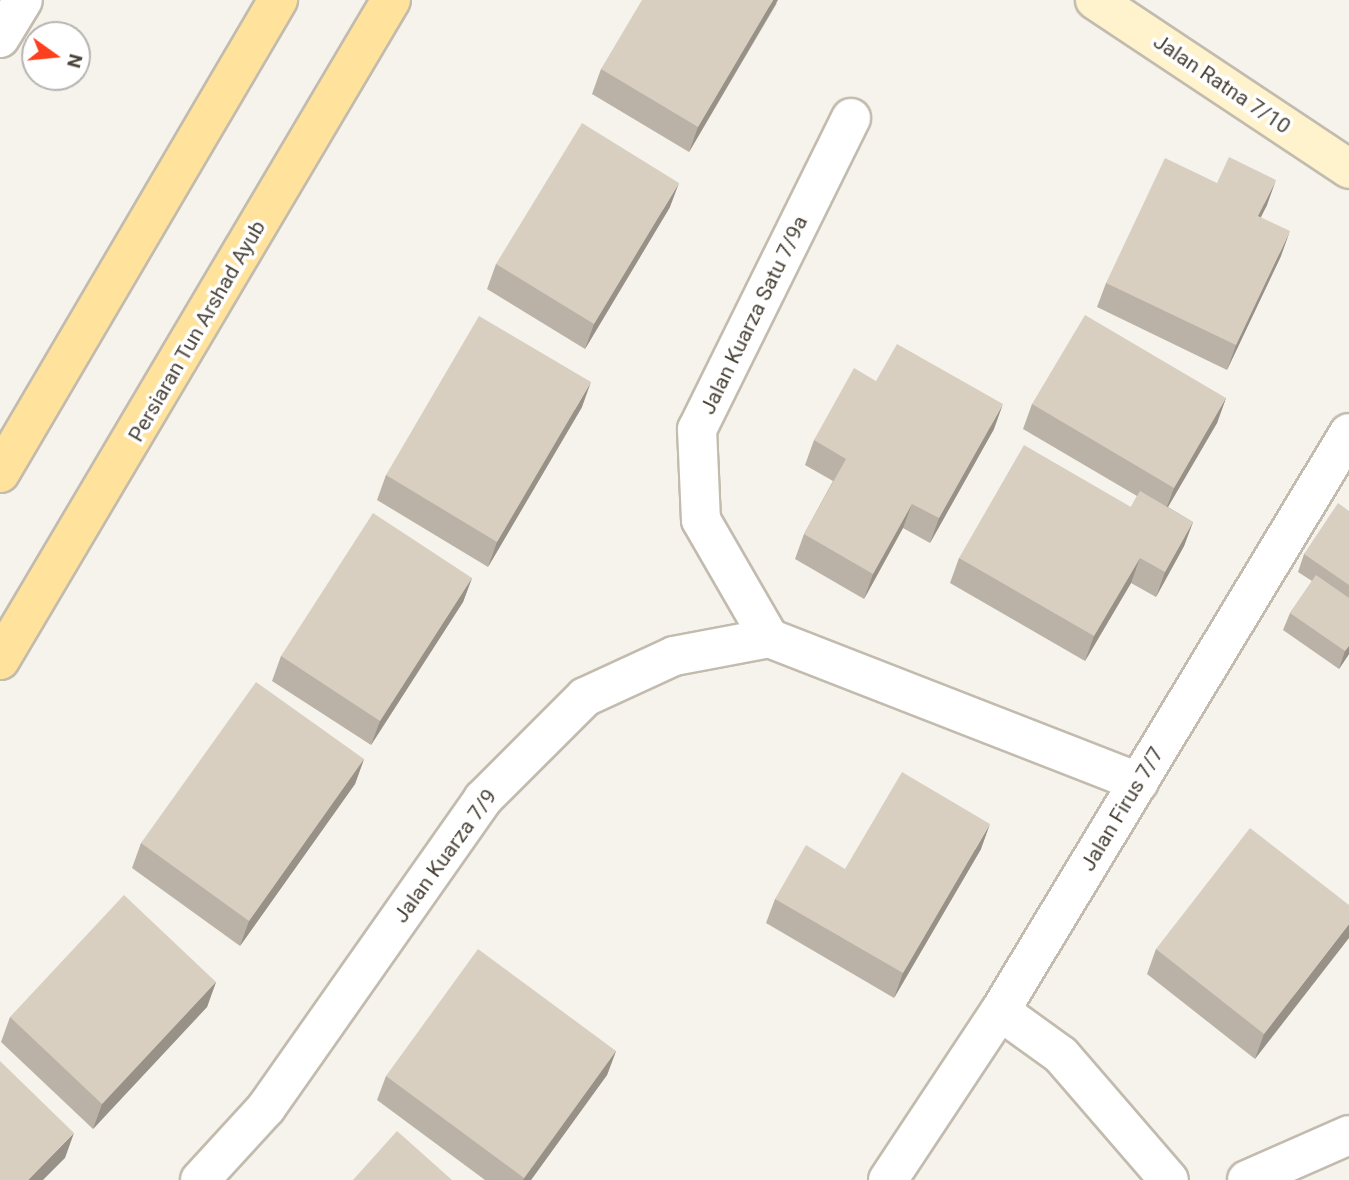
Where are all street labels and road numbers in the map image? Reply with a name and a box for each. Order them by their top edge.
street label: Jalan Ratna 7/10 [1149,29,1295,139]
street label: Jalan Kuarza Satu 7/9a [695,212,813,418]
street label: Persiaran Tun Arshad Ayub [123,216,271,446]
street label: Jalan Firus 7/7 [1075,742,1169,876]
street label: Jalan Kuarza 7/9 [388,784,502,928]

